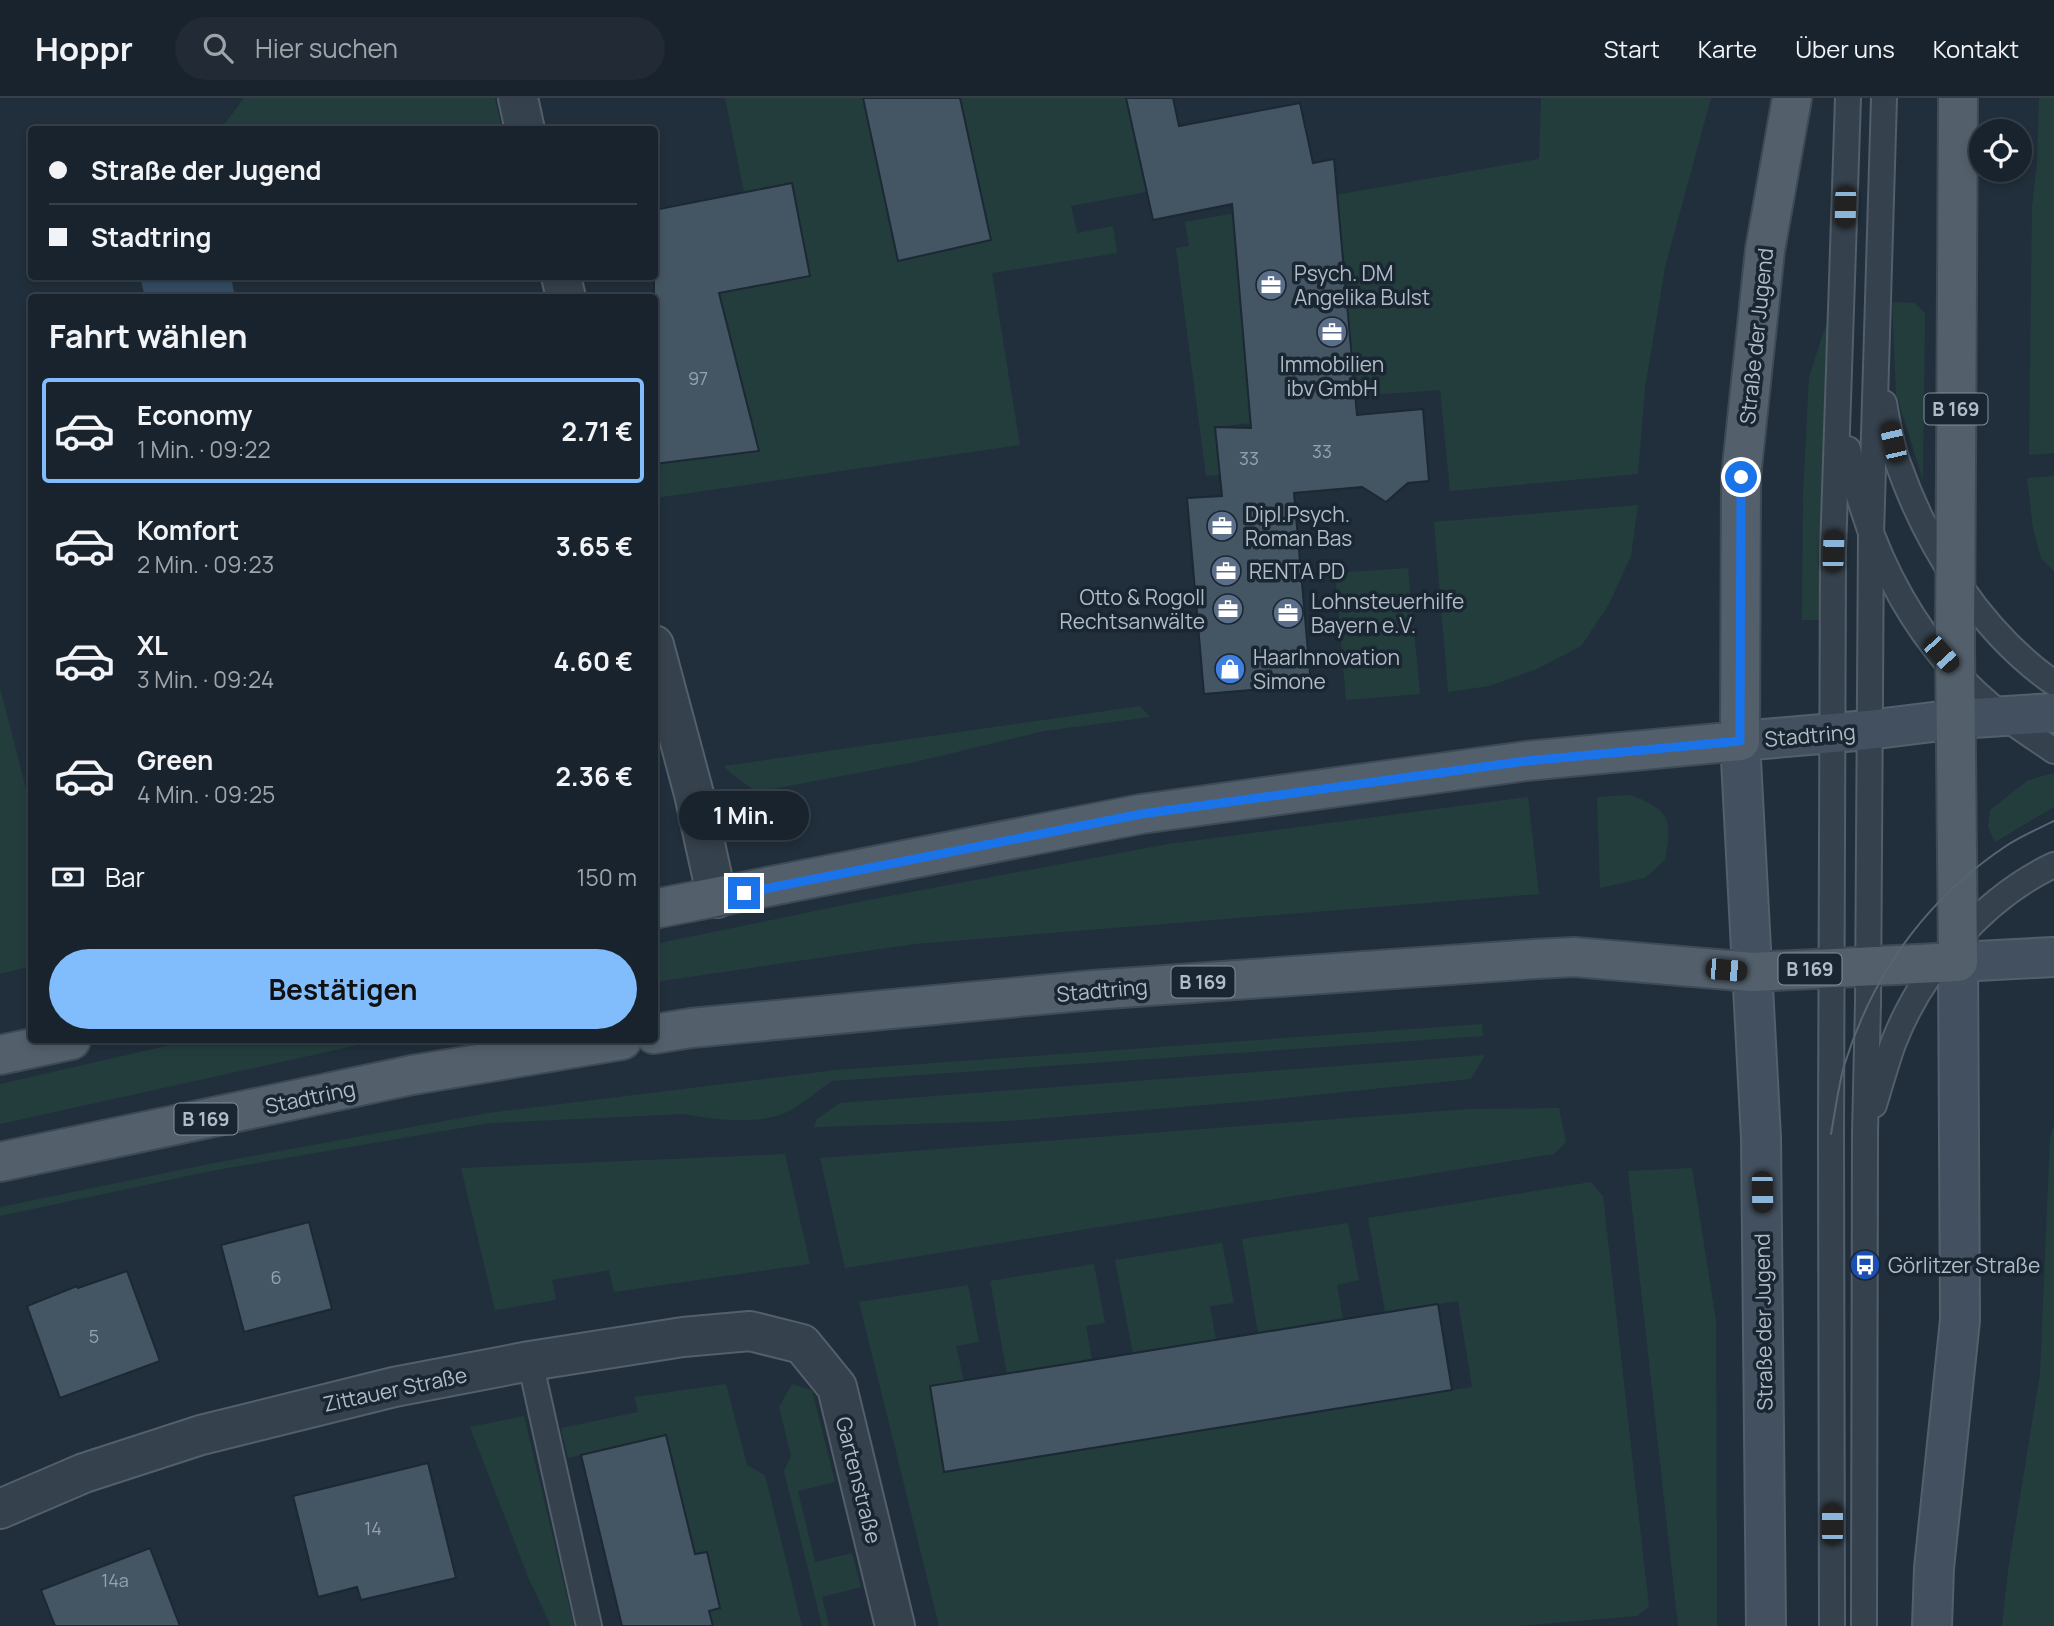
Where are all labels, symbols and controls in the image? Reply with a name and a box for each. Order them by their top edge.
search box [175,17,665,80]
text: Hoppr [35,26,133,71]
icon: search [199,29,237,67]
text: Hier suchen [255,30,398,66]
text: Start [1604,32,1660,65]
text: Karte [1698,32,1757,65]
text: Über uns [1795,32,1895,65]
text: Kontakt [1933,32,2019,65]
map controls [1969,119,2032,182]
button: locate [1969,119,2032,182]
text: Straße der Jugend [91,152,322,188]
car [1835,186,1856,228]
text: Stadtring [91,219,212,255]
street label: Straße der Jugend [1733,246,1779,426]
place label: Psych. DM Angelika Bulst [1294,259,1430,311]
office icon: Psych. DM Angelika Bulst [1254,268,1288,302]
text: Fahrt wählen [49,314,248,358]
office icon: Immobilien ibv GmbH [1315,315,1349,349]
place label: Immobilien ibv GmbH [1280,350,1384,402]
house number: 97 [688,366,708,390]
road number: B 169 [1924,394,1988,424]
text: Economy [137,397,252,433]
icon: car [53,399,116,462]
text: 2.71 € [561,413,633,449]
car [1879,419,1908,465]
text: 1 Min. · 09:22 [137,433,271,465]
house number: 33 [1312,439,1332,463]
house number: 33 [1239,446,1259,470]
route start [1725,461,1757,493]
place label: Dipl.Psych. Roman Bas [1245,500,1352,552]
office icon: Dipl.Psych. Roman Bas [1205,509,1239,543]
text: Komfort [137,512,239,548]
icon: car [53,514,116,577]
text: 3.65 € [556,528,633,564]
car [1822,530,1845,572]
text: 2 Min. · 09:23 [137,548,274,580]
office icon: RENTA PD [1209,554,1243,588]
place label: RENTA PD [1249,557,1345,585]
place label: Otto & Rogoll Rechtsanwälte [1059,583,1205,635]
place label: Lohnsteuerhilfe Bayern e.V. [1311,587,1464,639]
office icon: Otto & Rogoll Rechtsanwälte [1211,592,1245,626]
office icon: Lohnsteuerhilfe Bayern e.V. [1271,596,1305,630]
text: XL [137,627,168,663]
icon: car [53,629,116,692]
car [1920,631,1963,677]
text: 4.60 € [554,643,633,679]
place label: HaarInnovation Simone [1253,643,1400,695]
shop icon: HaarInnovation Simone [1213,652,1247,686]
text: 3 Min. · 09:24 [137,663,274,695]
street label: Stadtring [1763,717,1857,753]
text: Green [137,742,213,778]
icon: car [53,744,116,807]
text: 2.36 € [555,758,633,794]
text: 4 Min. · 09:25 [137,778,275,810]
callout: 1 Min. [679,792,809,840]
text: 1 Min. [713,799,775,831]
icon: cash [49,858,87,896]
text: Bar [105,859,145,895]
text: 150 m [577,861,637,893]
route end [728,877,760,909]
button: Bestätigen [49,949,637,1029]
road number: B 169 [1778,954,1842,984]
car [1705,958,1748,982]
road number: B 169 [1172,967,1234,998]
street label: Stadtring [1055,972,1149,1008]
street label: Stadtring [262,1074,358,1120]
road number: B 169 [174,1104,238,1134]
car [1752,1171,1773,1213]
street label: Straße der Jugend [1747,1233,1779,1411]
bus stop icon: Görlitzer Straße [1848,1248,1882,1282]
place label: Görlitzer Straße [1888,1251,2040,1279]
house number: 6 [270,1265,282,1289]
house number: 5 [89,1324,99,1348]
street label: Zittauer Straße [320,1360,470,1418]
street label: Gartenstraße [830,1414,888,1546]
car [1822,1503,1843,1545]
house number: 14 [364,1516,382,1540]
house number: 14a [101,1568,129,1592]

